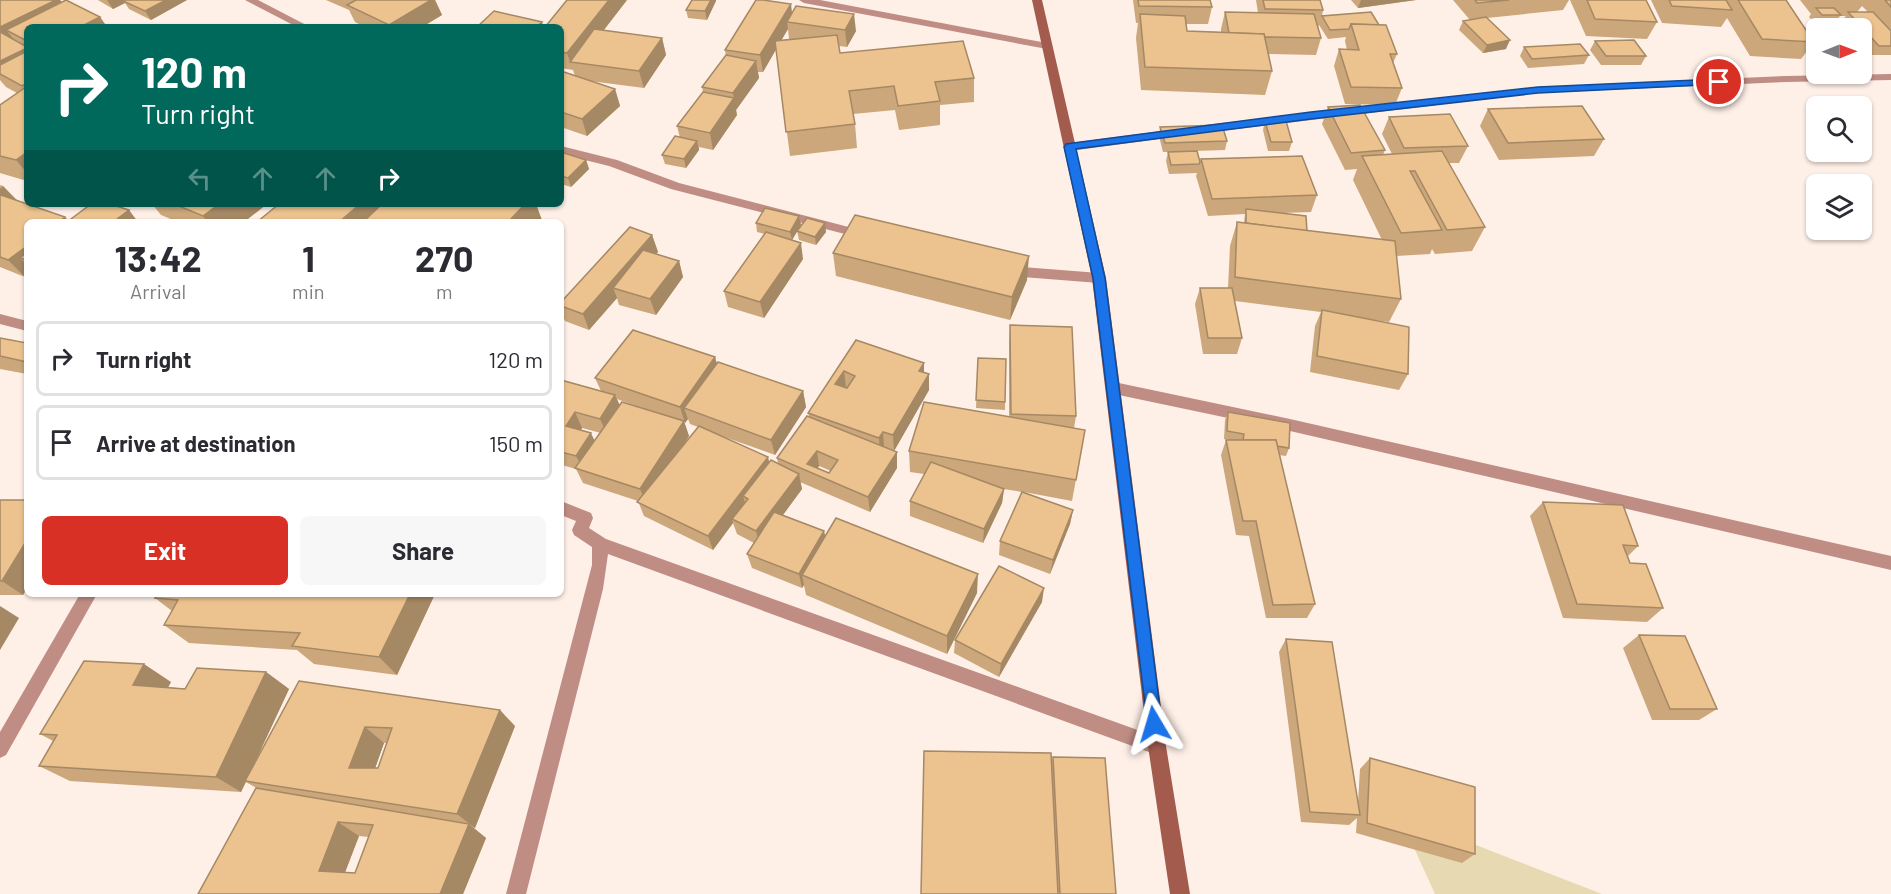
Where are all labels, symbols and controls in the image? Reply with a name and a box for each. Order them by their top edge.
north arrow [1806,18,1872,84]
map controls [1806,18,1872,240]
text: 120 m [141,46,247,96]
icon: right [42,48,120,126]
pin [1693,56,1744,107]
icon: arrive [1702,65,1735,98]
button: search [1806,96,1872,162]
text: Turn right [141,97,255,129]
icon: left [183,162,216,195]
icon: ahead [246,162,279,195]
icon: ahead [309,162,342,195]
icon: right [372,162,405,195]
button: layers [1806,174,1872,240]
text: 13:42 [114,236,202,279]
text: 1 [302,236,315,279]
text: 270 [415,236,474,279]
text: Arrival [130,279,186,303]
text: min [292,279,325,303]
text: m [436,279,453,303]
icon: right [45,342,78,375]
text: Turn right [96,346,191,372]
text: 120 m [488,346,543,372]
icon: arrive [45,426,78,459]
text: Arrive at destination [96,430,295,456]
text: 150 m [489,430,543,456]
button: Exit [42,516,288,585]
button: Share [300,516,546,585]
position arrow [1122,692,1186,756]

